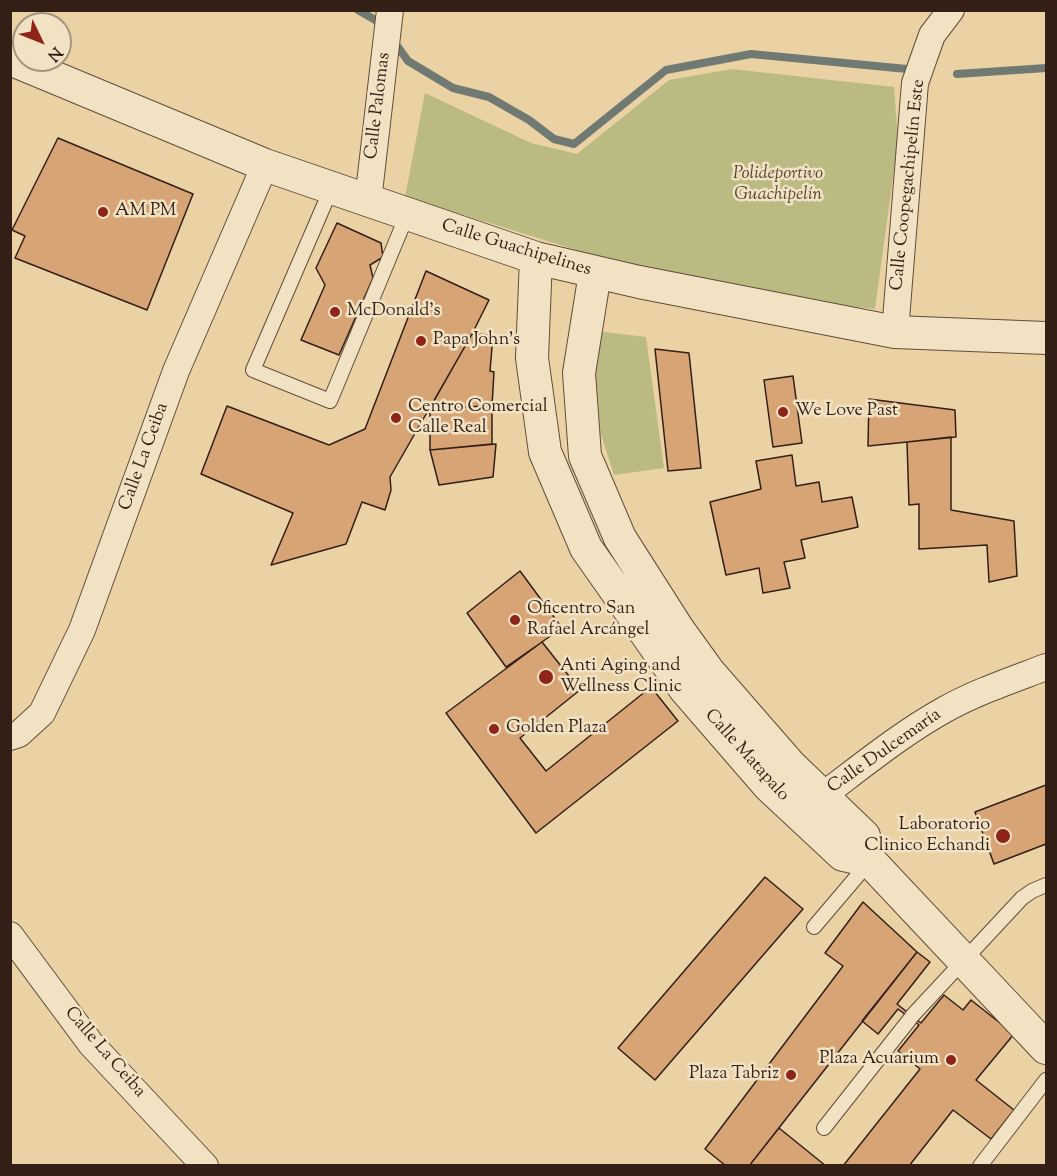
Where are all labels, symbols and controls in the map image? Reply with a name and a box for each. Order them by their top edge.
north arrow [12,12,72,72]
text: N [41,41,67,66]
street label: Calle Palomas [362,51,396,161]
street label: Calle Coopegachipelín Este [887,78,931,292]
park label: Polideportivo Guachipelín [733,164,823,207]
place label: AM PM [115,201,176,223]
marker: AM PM [96,205,110,219]
street label: Calle Guachipelines [438,216,594,282]
place label: McDonald's [347,301,441,323]
marker: McDonald's [328,305,342,319]
place label: Papa John's [433,330,520,352]
marker: Papa John's [414,334,428,348]
place label: Centro Comercial Calle Real [408,397,548,440]
street label: Calle La Ceiba [116,400,174,514]
place label: We Love Past [795,401,898,423]
marker: We Love Past [776,405,790,419]
marker: Centro Comercial Calle Real [389,411,403,425]
place label: Oficentro San Rafael Arcángel [527,599,650,642]
marker: Oficentro San Rafael Arcángel [508,613,522,627]
place label: Anti Aging and Wellness Clinic [560,656,682,698]
marker: Anti Aging and Wellness Clinic [537,668,555,686]
street label: Calle Matapalo [699,705,793,807]
street label: Calle Dulcemaría [824,705,946,799]
place label: Golden Plaza [506,718,607,740]
marker: Golden Plaza [487,722,501,736]
place label: Laboratorio Clinico Echandi [864,815,990,858]
marker: Laboratorio Clinico Echandi [994,827,1012,845]
street label: Calle La Ceiba [59,1003,149,1103]
place label: Plaza Acuarium [819,1049,939,1071]
marker: Plaza Acuarium [944,1053,958,1067]
place label: Plaza Tabriz [689,1064,779,1086]
marker: Plaza Tabriz [784,1068,798,1082]

